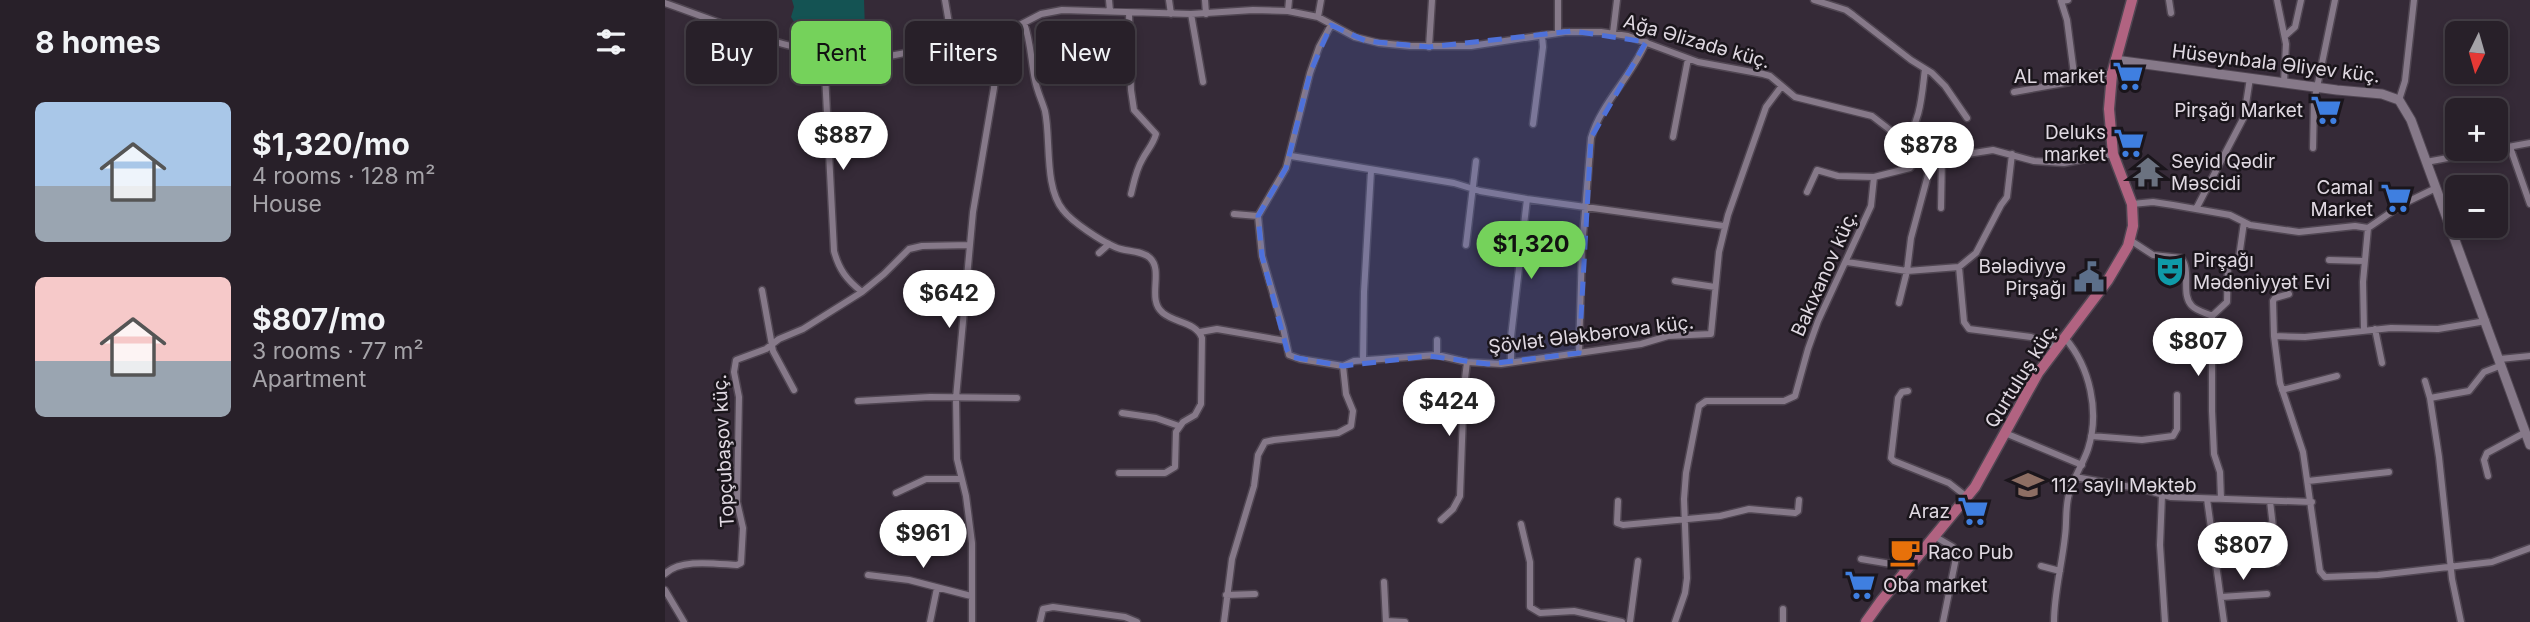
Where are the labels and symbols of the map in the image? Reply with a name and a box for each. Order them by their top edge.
street label: Ağa Əlizadə küç. [1621,10,1773,73]
north arrow [2445,21,2508,84]
street label: Hüseynbala Əliyev küç. [2171,39,2381,88]
supermarket icon: AL market [2111,59,2145,93]
place label: AL market [2014,65,2105,88]
supermarket icon: Pirşağı Market [2309,93,2343,127]
place label: Pirşağı Market [2174,99,2303,122]
pin: $887 [802,113,884,172]
place label: Deluks market [2044,121,2106,166]
pin: $878 [1888,122,1970,182]
supermarket icon: Deluks market [2112,126,2146,160]
place label: Seyid Qədir Məscidi [2171,150,2275,195]
temple icon: Seyid Qədir Məscidi [2131,155,2165,189]
place label: Camal Market [2310,176,2373,221]
supermarket icon: Camal Market [2379,181,2413,215]
street label: Bakıxanov küç. [1786,207,1863,340]
pin: $1,320 [1474,222,1588,281]
place label: Pirşağı Mədəniyyət Evi [2193,249,2330,294]
theatre icon: Pirşağı Mədəniyyət Evi [2153,254,2187,288]
place label: Bələdiyyə Pirşağı [1979,255,2066,300]
public building icon: Bələdiyyə Pirşağı [2072,260,2106,294]
pin: $642 [908,270,990,330]
street label: Şövlət Ələkbərova küç. [1487,310,1695,359]
street label: Qurtuluş küç. [1980,318,2063,432]
pin: $807 [2157,318,2239,378]
street label: Topçubaşov küç. [708,374,739,528]
pin: $424 [1408,378,1490,438]
school or university icon: 112 saylı Məktəb [2011,468,2045,502]
place label: 112 saylı Məktəb [2051,474,2197,497]
supermarket icon: Araz [1956,494,1990,528]
place label: Araz [1909,500,1950,523]
pin: $961 [882,510,964,570]
pin: $807 [2202,522,2284,582]
cafe icon: Raco Pub [1888,535,1922,569]
place label: Raco Pub [1928,541,2013,564]
supermarket icon: Oba market [1843,568,1877,602]
place label: Oba market [1883,574,1987,597]

